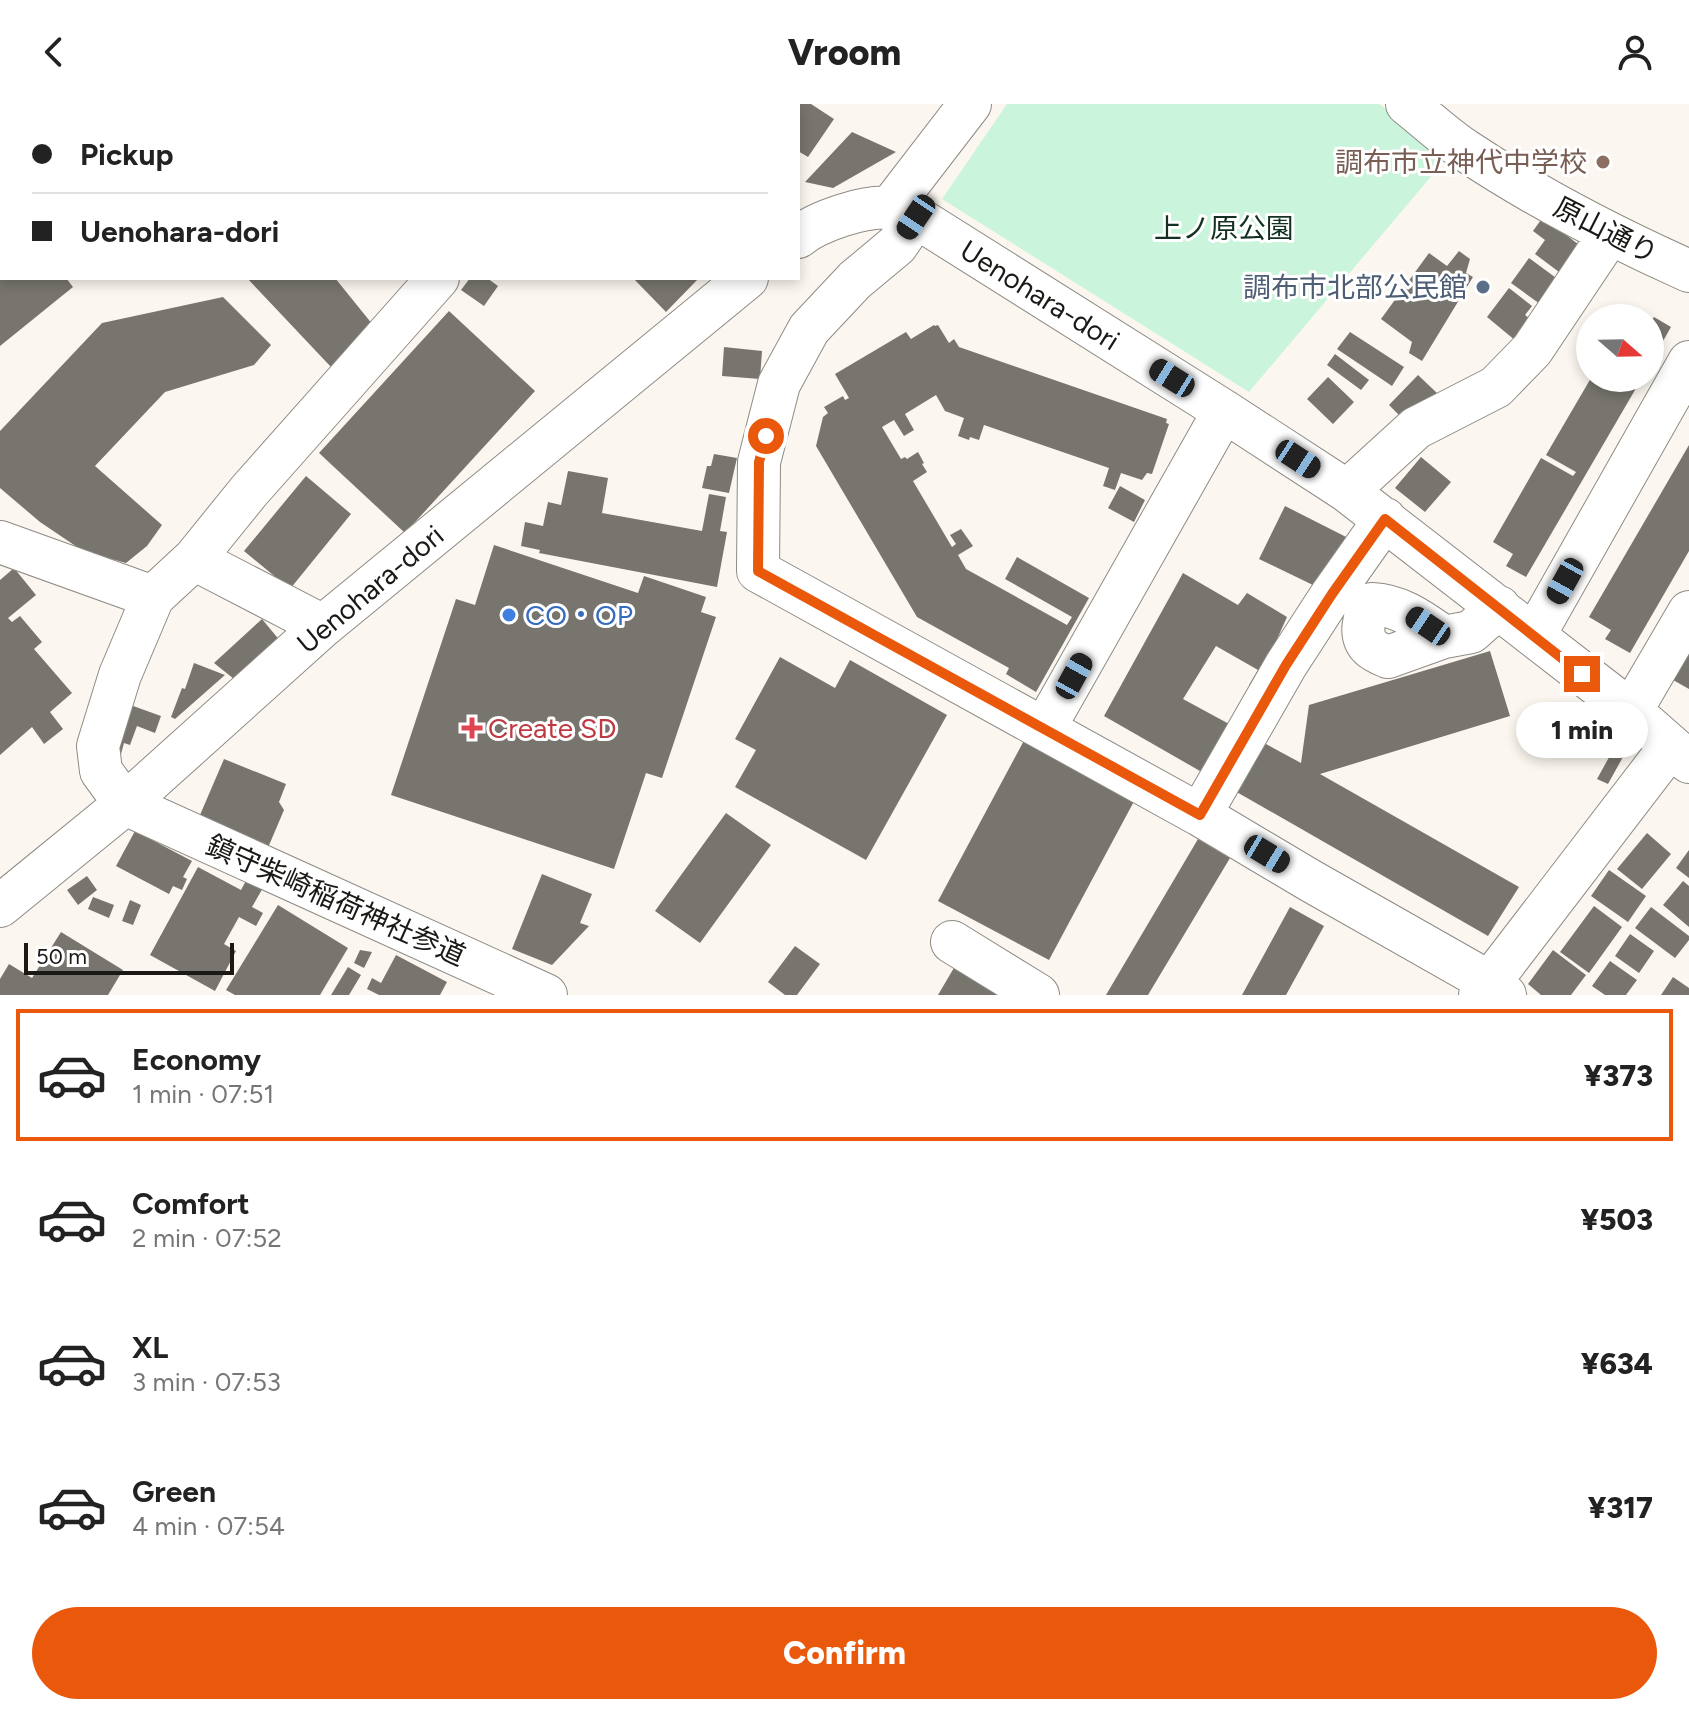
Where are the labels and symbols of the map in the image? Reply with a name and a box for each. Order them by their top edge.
place label: 調布市立神代中学校 [1335,145,1587,179]
marker: 調布市立神代中学校 [1594,153,1612,171]
street label: 原山通り [1548,189,1664,271]
car [893,190,939,244]
park label: 上ノ原公園 [1154,211,1294,245]
street label: Uenohara-dori [954,233,1126,357]
place label: 調布市北部公民館 [1243,270,1467,304]
marker: 調布市北部公民館 [1474,278,1492,296]
north arrow [1576,304,1664,392]
car [1145,355,1199,401]
route start [748,418,784,454]
car [1271,436,1325,482]
street label: Uenohara-dori [290,518,450,660]
car [1543,554,1587,608]
place label: CO・OP [525,598,633,632]
car [1401,603,1455,649]
marker: CO・OP [500,606,518,624]
car [1052,649,1096,703]
route end [1564,656,1600,692]
callout: 1 min [1516,702,1648,758]
place label: Create SD [488,711,616,745]
marker: Create SD [463,719,481,737]
street label: 鎮守柴崎稲荷神社参道 [201,828,471,972]
car [1240,831,1294,877]
scale bar [24,939,234,975]

